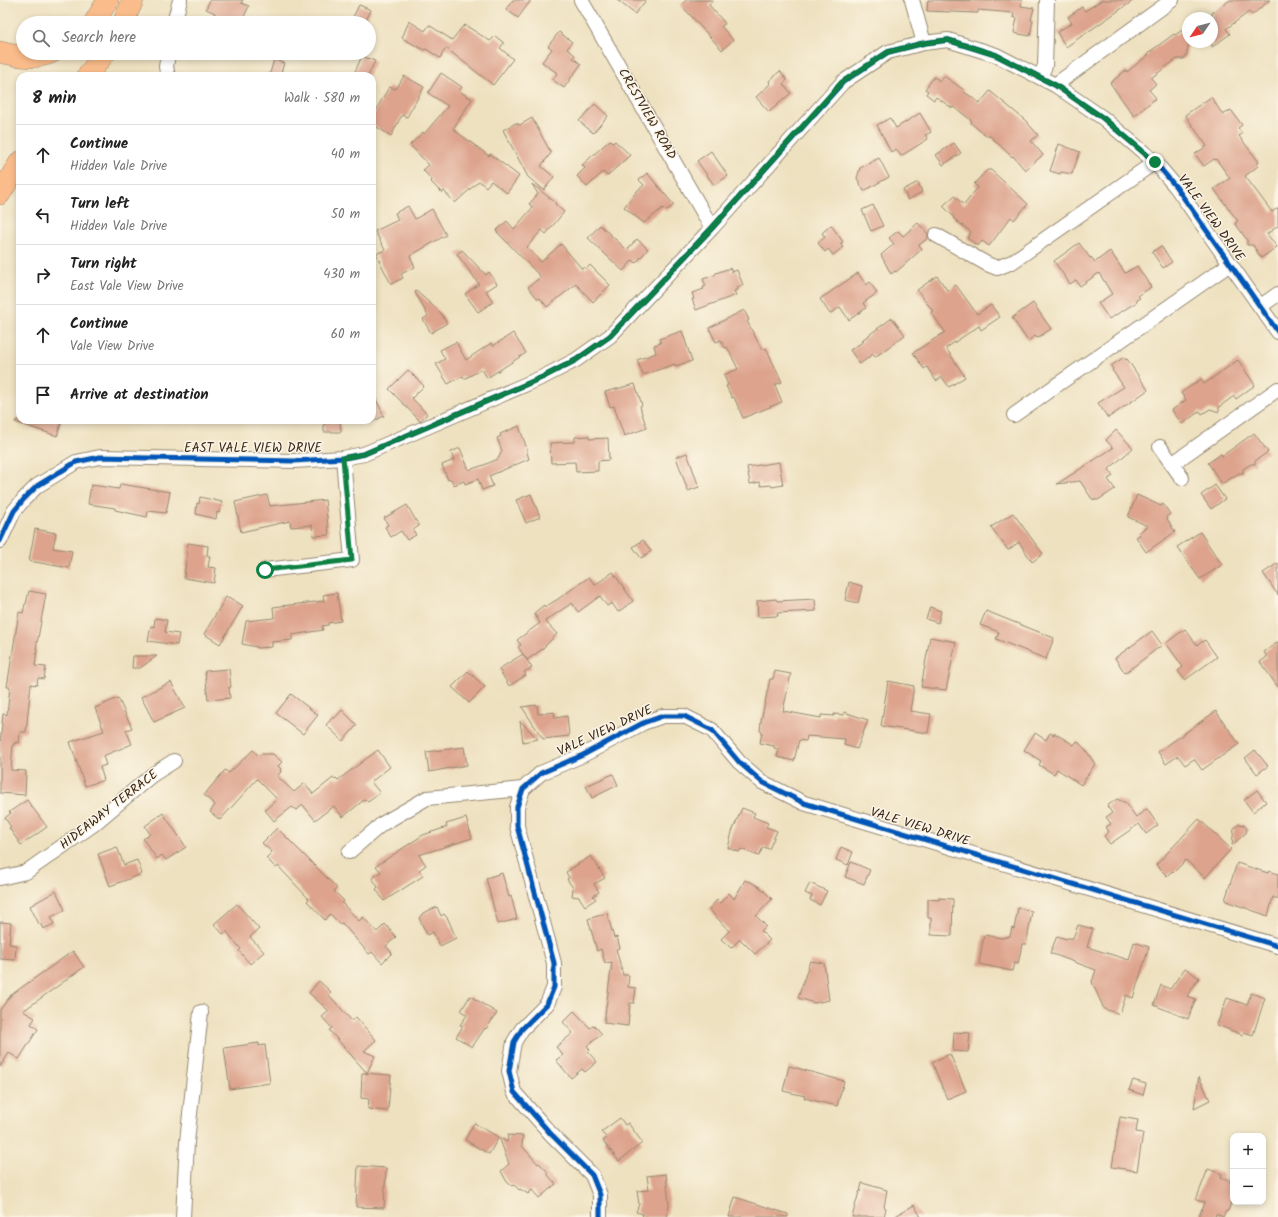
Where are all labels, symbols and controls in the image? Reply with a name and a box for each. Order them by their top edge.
north arrow [1182,12,1218,48]
search box [16,16,376,60]
text: Search here [62,26,136,50]
icon: search [30,27,52,49]
street label: CRESTVIEW ROAD [612,64,682,164]
text: 8 min [32,85,76,112]
text: Walk · 580 m [284,88,360,109]
text: Continue [70,132,128,156]
icon: ahead [32,144,54,166]
text: 40 m [331,144,360,165]
route end [1146,153,1164,171]
text: Hidden Vale Drive [70,156,167,177]
street label: VALE VIEW DRIVE [1172,170,1250,266]
text: Turn left [70,192,130,216]
icon: left [32,204,54,226]
text: 50 m [331,204,360,225]
text: Hidden Vale Drive [70,216,167,237]
text: Turn right [70,252,137,276]
icon: right [32,264,54,286]
text: 430 m [323,264,360,285]
text: East Vale View Drive [70,276,184,297]
text: Continue [70,312,128,336]
icon: ahead [32,324,54,346]
text: 60 m [331,324,360,345]
text: Vale View Drive [70,336,154,357]
text: Arrive at destination [70,383,209,407]
icon: arrive [32,384,54,406]
street label: EAST VALE VIEW DRIVE [184,438,322,459]
route start [256,561,274,579]
street label: VALE VIEW DRIVE [554,700,657,762]
street label: HIDEAWAY TERRACE [55,764,163,855]
street label: VALE VIEW DRIVE [868,802,973,852]
map controls [1230,1133,1266,1205]
button: + [1230,1133,1266,1169]
button: − [1230,1169,1266,1205]

